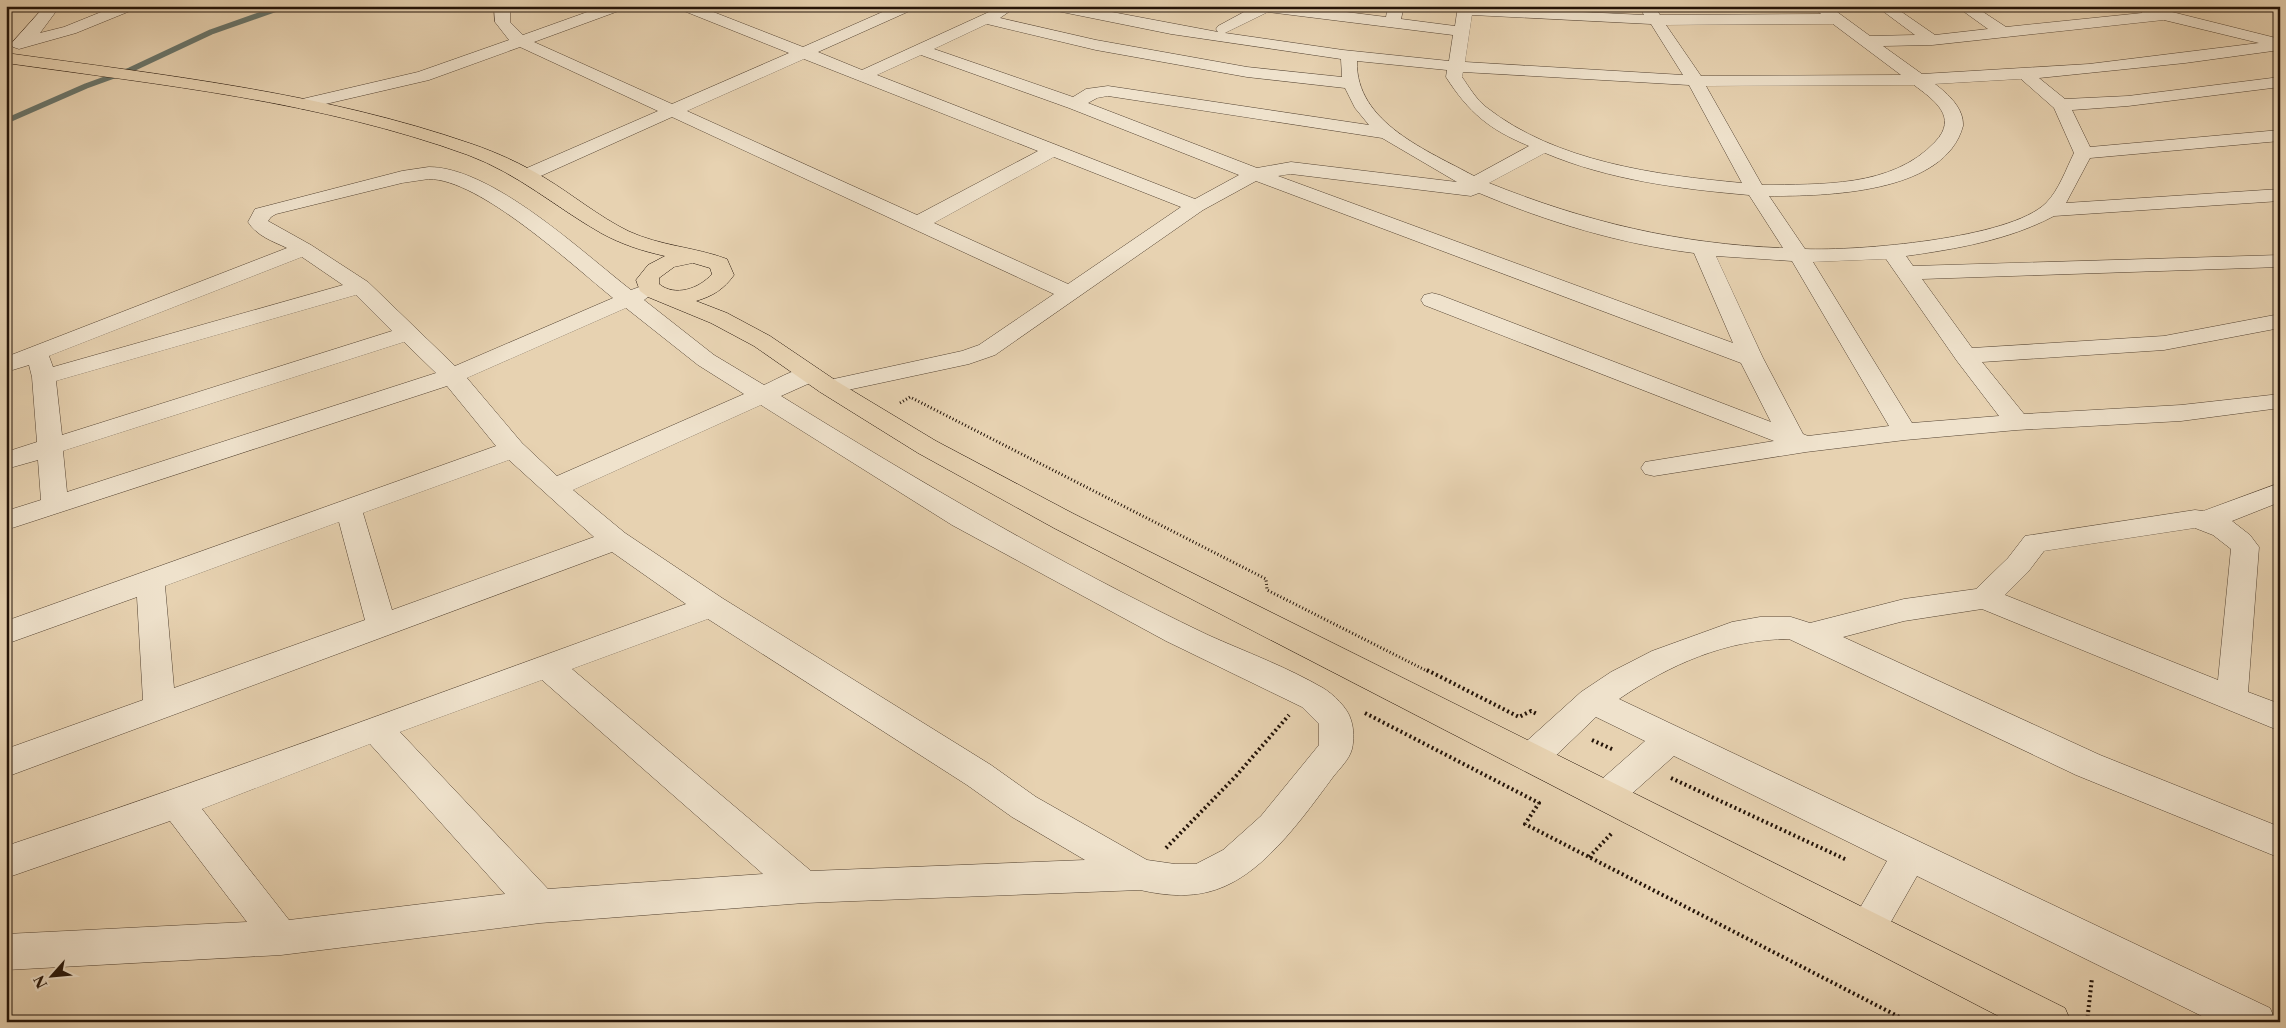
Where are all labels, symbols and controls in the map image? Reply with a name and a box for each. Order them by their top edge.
north arrow [28,950,78,1000]
text: N [30,972,51,991]

